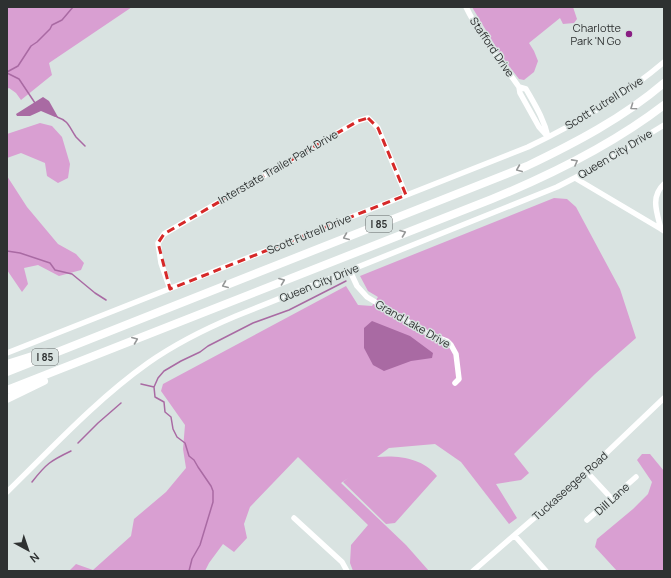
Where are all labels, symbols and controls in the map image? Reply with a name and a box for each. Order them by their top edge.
street label: Stafford Drive [467,14,518,80]
place label: Charlotte Park 'N Go [571,20,622,48]
marker: Charlotte Park 'N Go [624,29,634,39]
street label: Scott Futrell Drive [562,72,646,133]
one-way arrow [630,102,637,109]
street label: Queen City Drive [575,125,655,182]
street label: Interstate Trailer Park Drive [215,126,341,207]
one-way arrow [571,159,578,166]
one-way arrow [516,164,523,172]
street label: Scott Futrell Drive [265,210,354,257]
road number: I 85 [366,216,392,232]
one-way arrow [400,230,407,238]
one-way arrow [343,233,350,241]
street label: Queen City Drive [277,260,361,305]
one-way arrow [279,277,286,285]
one-way arrow [222,281,229,289]
street label: Grand Lake Drive [373,296,454,351]
one-way arrow [131,337,138,345]
road number: I 85 [32,349,58,365]
street label: Tuckaseegee Road [529,448,611,523]
street label: Dill Lane [591,479,633,518]
north arrow [8,530,48,570]
text: N [27,550,43,566]

